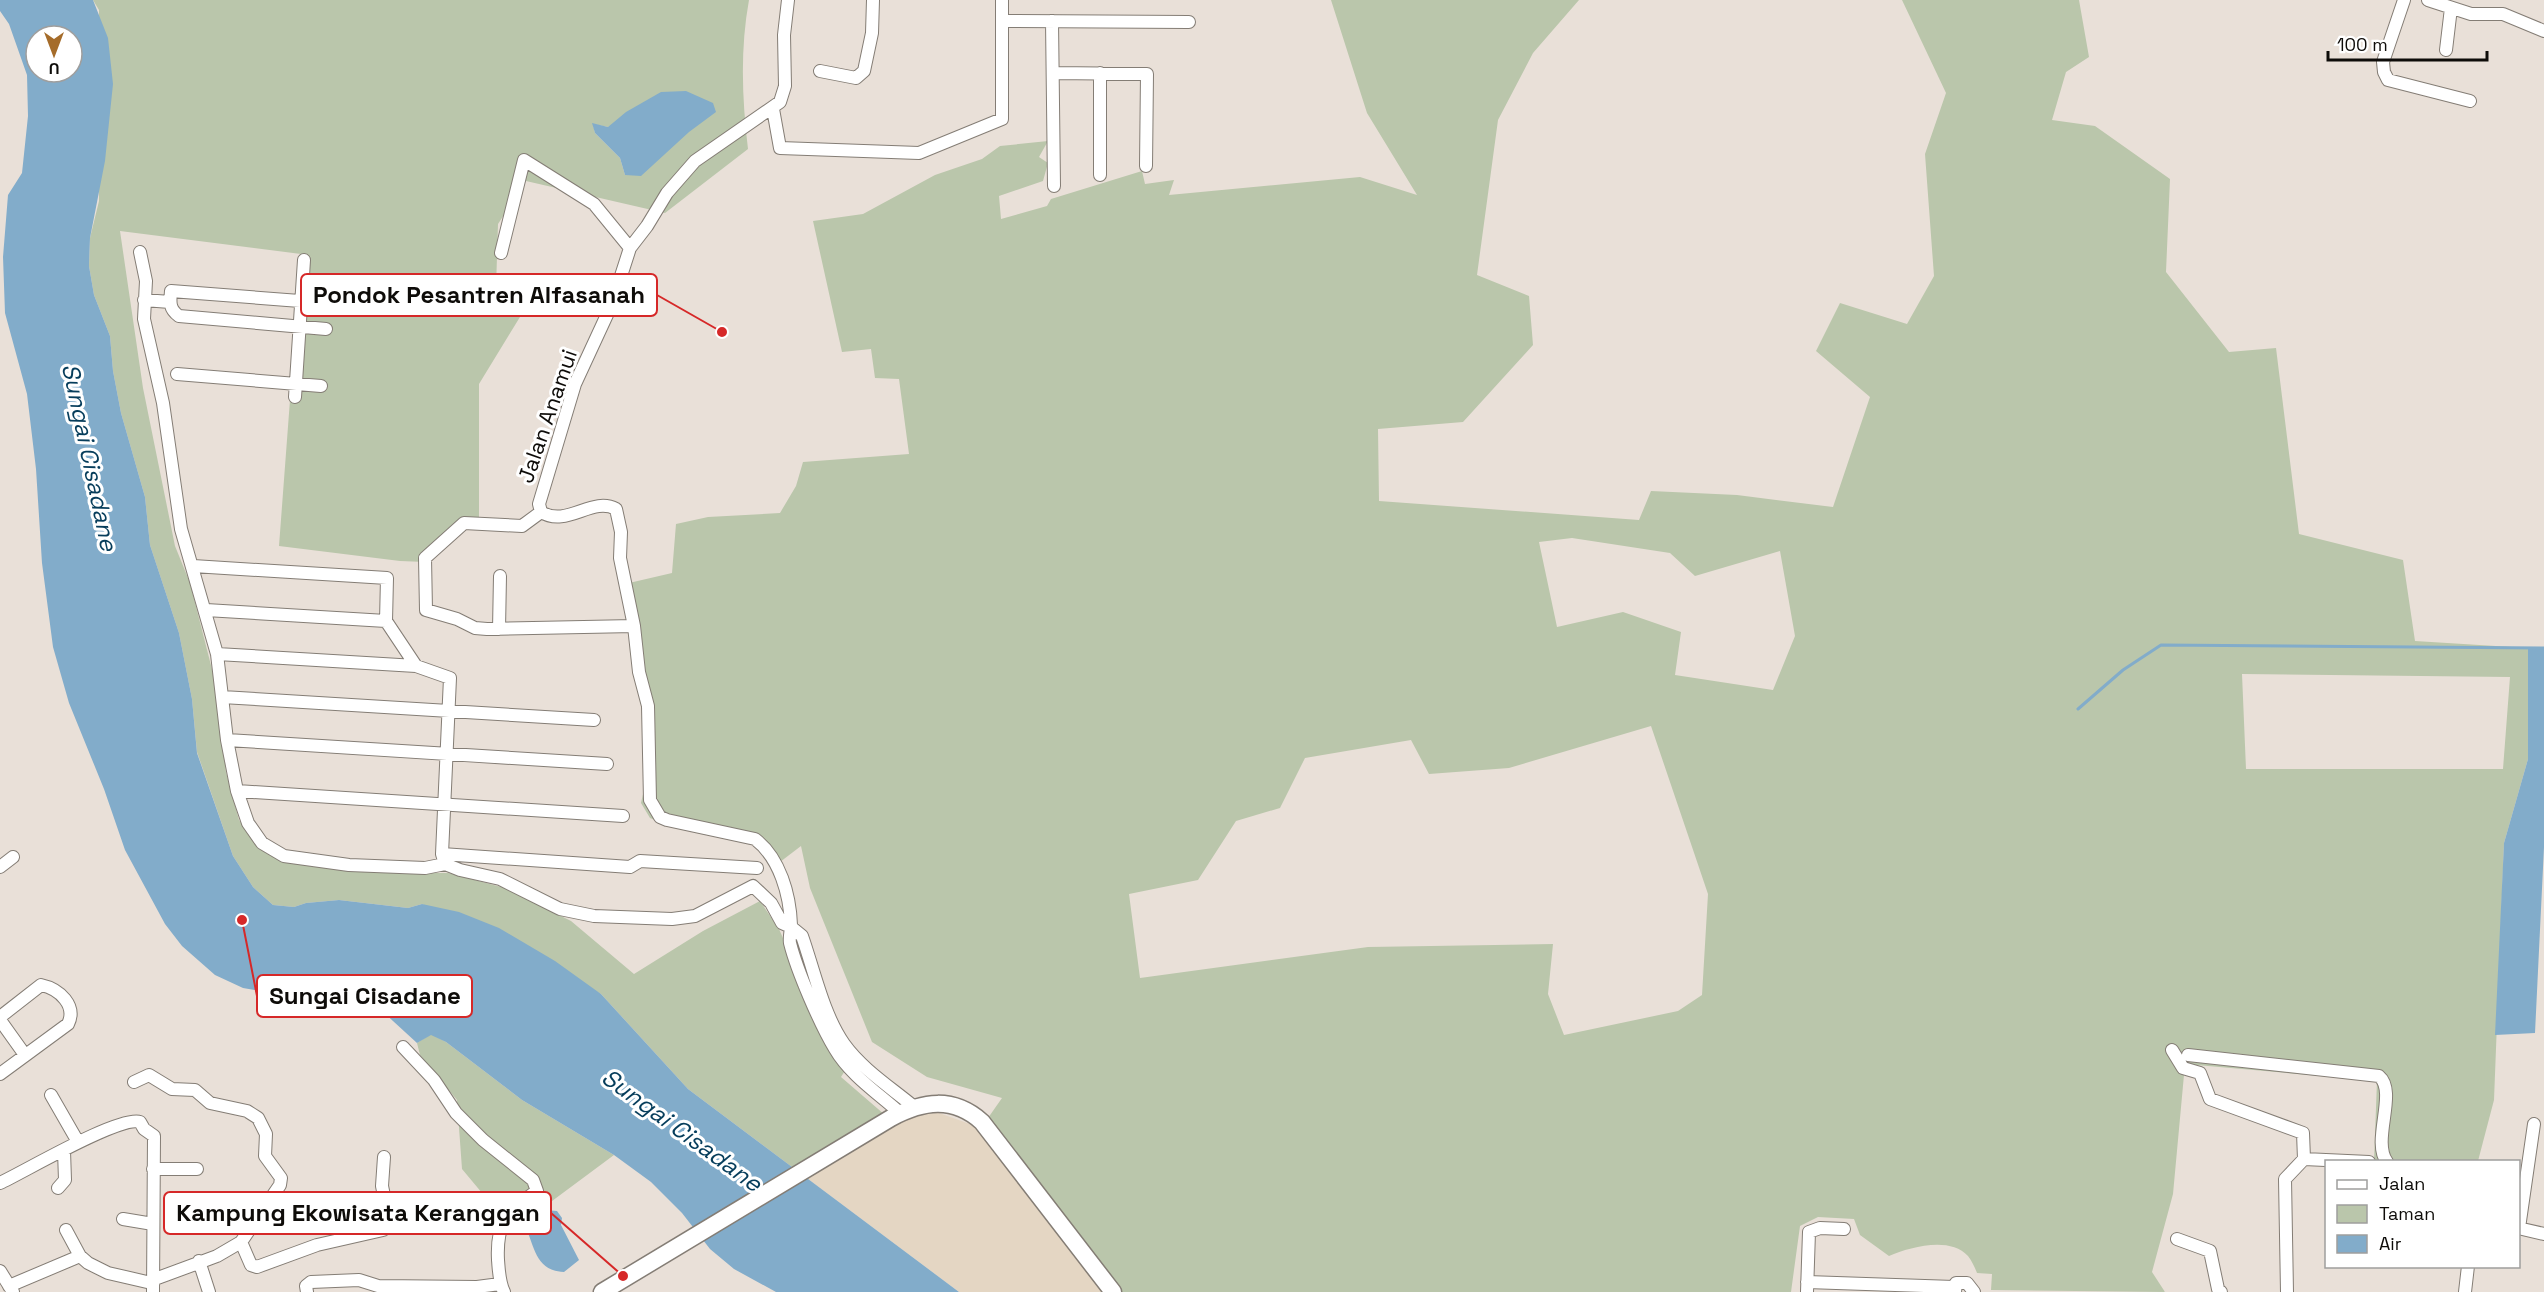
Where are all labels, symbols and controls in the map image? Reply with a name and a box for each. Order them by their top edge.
north arrow [24,24,84,84]
scale bar [2328,24,2487,62]
text: 100 m [2337,33,2388,56]
text: U [49,58,59,79]
callout: Pondok Pesantren Alfasanah [301,274,657,316]
text: Pondok Pesantren Alfasanah [313,279,645,310]
street label: Jalan Anamui [511,345,583,487]
water label: Sungai Cisadane [55,360,125,554]
callout: Sungai Cisadane [257,975,472,1017]
text: Sungai Cisadane [269,980,461,1011]
water label: Sungai Cisadane [596,1061,769,1199]
legend [2325,1160,2520,1268]
text: Jalan [2379,1172,2425,1195]
callout: Kampung Ekowisata Keranggan [164,1192,551,1234]
text: Kampung Ekowisata Keranggan [176,1197,540,1228]
text: Taman [2379,1202,2435,1225]
text: Air [2379,1232,2402,1255]

